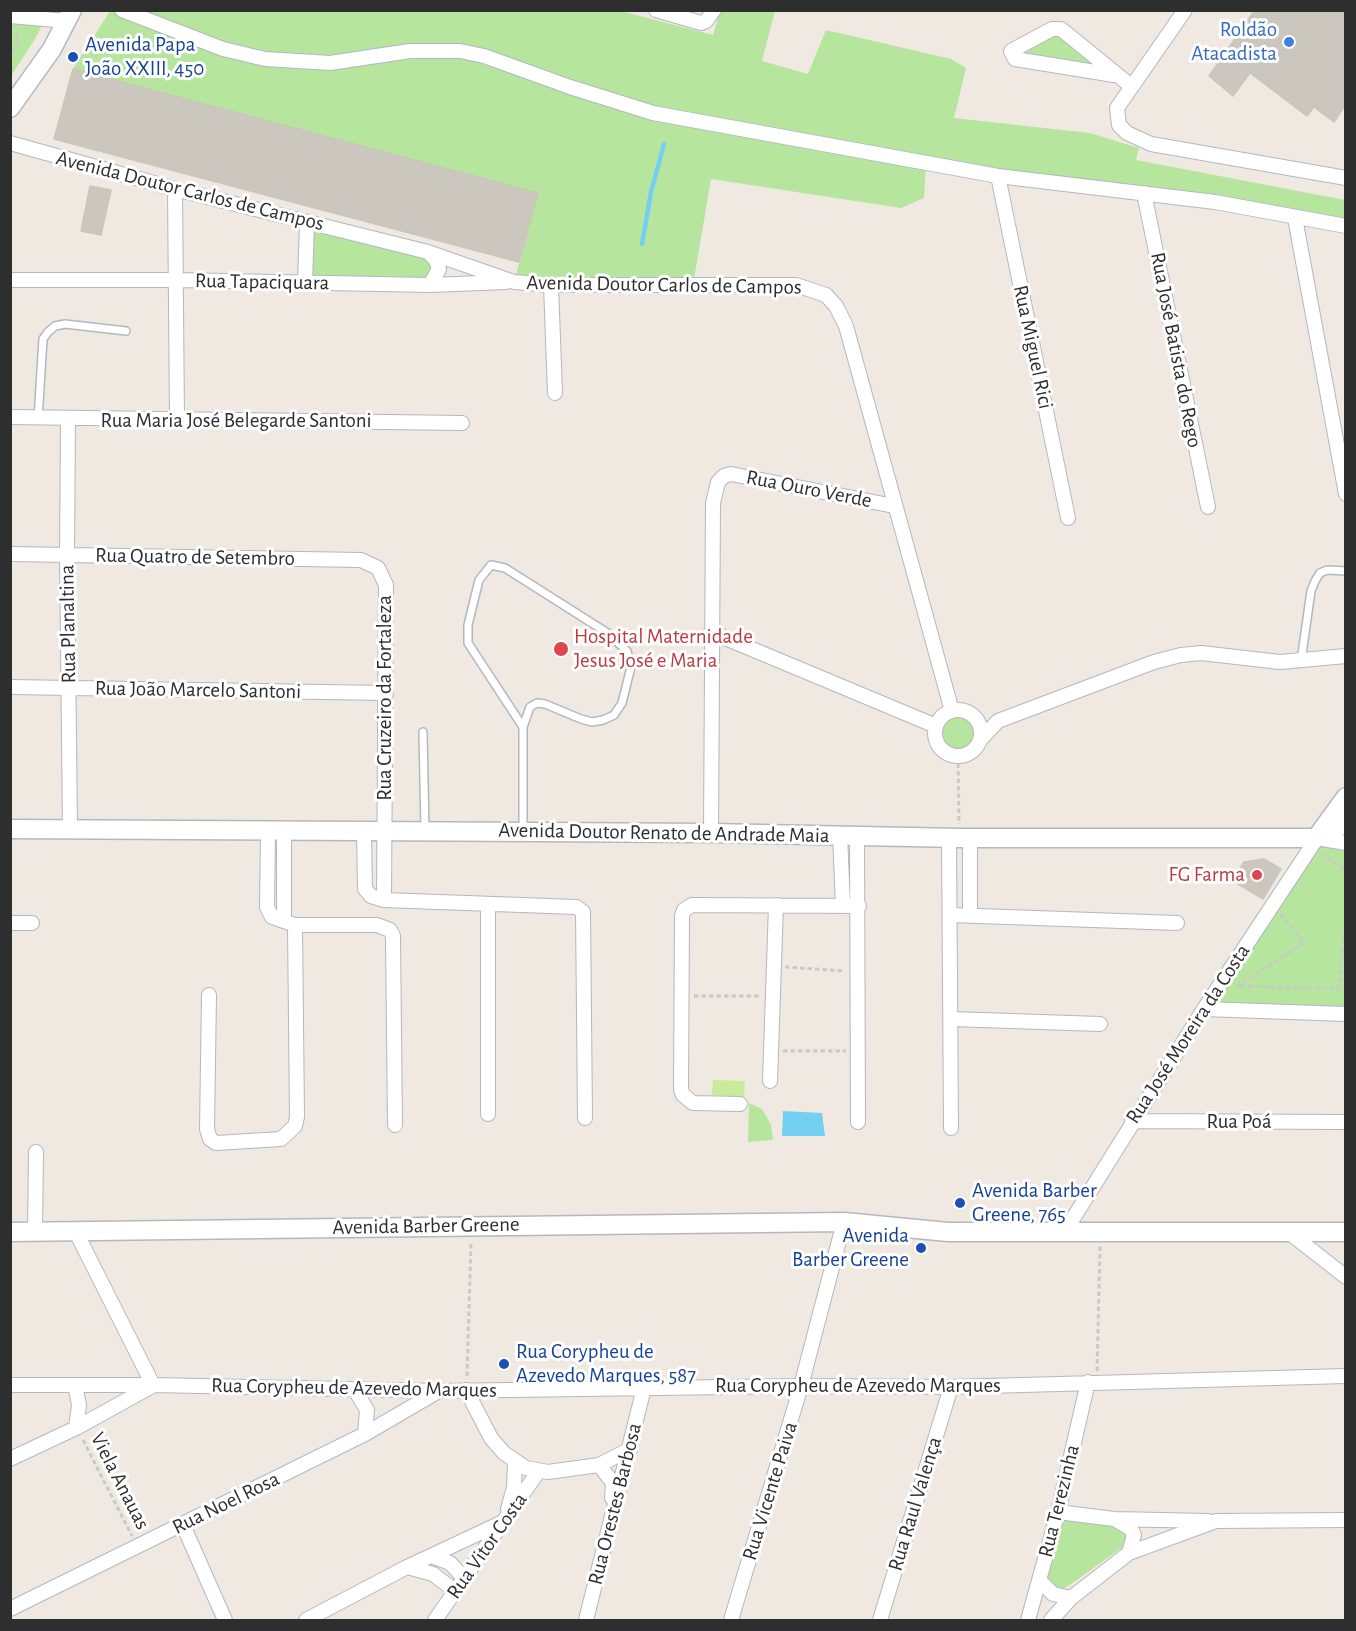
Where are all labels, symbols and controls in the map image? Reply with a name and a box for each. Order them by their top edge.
place label: Roldão Atacadista [1191,17,1277,67]
place label: Avenida Papa João XXIII, 450 [85,32,204,82]
marker: Roldão Atacadista [1282,35,1296,49]
marker: Avenida Papa João XXIII, 450 [66,50,80,64]
street label: Avenida Doutor Carlos de Campos [53,145,327,237]
street label: Rua José Batista do Rego [1145,250,1207,450]
street label: Rua Tapaciquara [195,268,329,296]
street label: Avenida Doutor Carlos de Campos [526,270,802,300]
street label: Rua Miguel Rici [1008,283,1058,411]
street label: Rua Maria José Belegarde Santoni [100,408,372,434]
street label: Rua Ouro Verde [744,464,874,514]
street label: Rua Quatro de Setembro [95,543,295,571]
street label: Rua Planaltina [54,564,82,684]
street label: Rua Cruzeiro da Fortaleza [372,595,398,801]
place label: Hospital Maternidade Jesus José e Maria [574,624,753,674]
marker: Hospital Maternidade Jesus José e Maria [552,640,570,658]
street label: Rua João Marcelo Santoni [95,676,301,704]
street label: Avenida Doutor Renato de Andrade Maia [498,818,830,848]
place label: FG Farma [1169,862,1245,888]
marker: FG Farma [1250,868,1264,882]
street label: Rua José Moreira da Costa [1121,940,1255,1128]
street label: Rua Poá [1206,1109,1272,1135]
place label: Avenida Barber Greene, 765 [972,1178,1097,1228]
marker: Avenida Barber Greene, 765 [953,1196,967,1210]
street label: Avenida Barber Greene [332,1212,520,1240]
place label: Avenida Barber Greene [792,1223,909,1273]
marker: Avenida Barber Greene [914,1241,928,1255]
place label: Rua Corypheu de Azevedo Marques, 587 [516,1339,696,1389]
marker: Rua Corypheu de Azevedo Marques, 587 [497,1357,511,1371]
street label: Rua Corypheu de Azevedo Marques [211,1373,497,1403]
street label: Rua Corypheu de Azevedo Marques [715,1373,1001,1399]
street label: Rua Vicente Paiva [737,1419,803,1563]
street label: Rua Orestes Barbosa [583,1420,647,1588]
street label: Viela Anauas [85,1428,155,1534]
street label: Rua Raul Valença [883,1434,947,1574]
street label: Rua Terezinha [1033,1442,1085,1560]
street label: Rua Noel Rosa [168,1466,284,1540]
street label: Rua Vitor Costa [441,1488,533,1604]

